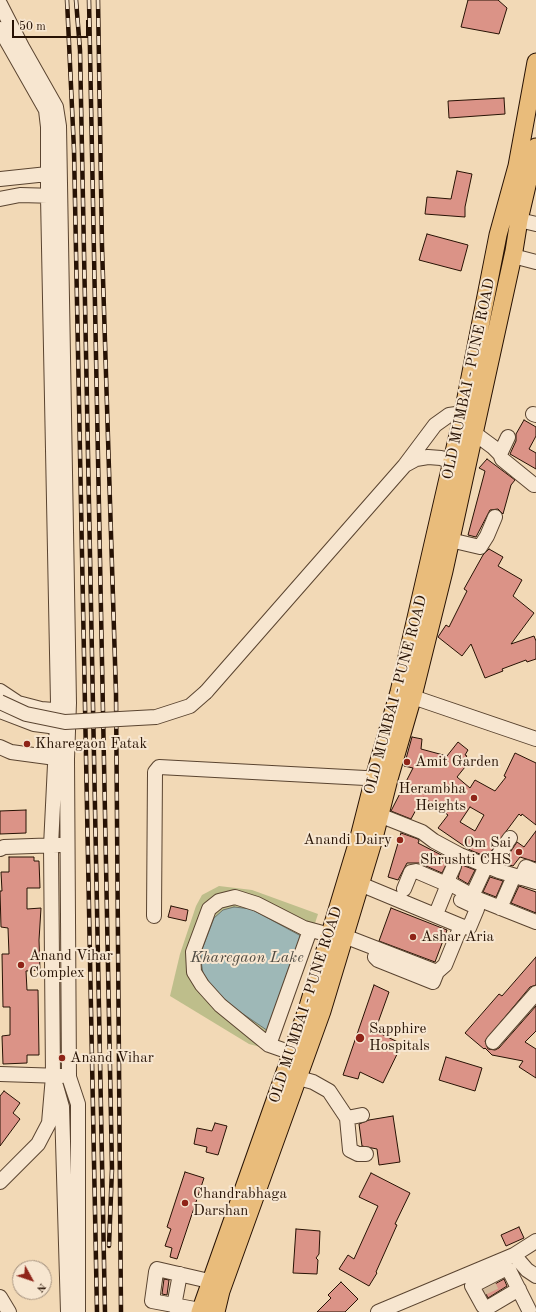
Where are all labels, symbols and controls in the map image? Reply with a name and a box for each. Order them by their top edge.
scale bar [14,12,90,38]
text: 50 m [19,21,46,33]
street label: OLD MUMBAI - PUNE ROAD [439,277,499,481]
street label: OLD MUMBAI - PUNE ROAD [361,593,431,797]
place label: Kharegaon Fatak [35,735,147,753]
marker: Kharegaon Fatak [22,739,32,749]
place label: Amit Garden [415,753,499,771]
marker: Amit Garden [402,757,412,767]
place label: Herambha Heights [399,780,466,815]
marker: Herambha Heights [469,793,479,803]
place label: Anandi Dairy [304,831,392,849]
place label: Om Sai Shrushti CHS [420,834,511,869]
marker: Anandi Dairy [395,835,405,845]
marker: Om Sai Shrushti CHS [514,847,524,857]
street label: OLD MUMBAI - PUNE ROAD [266,904,346,1106]
place label: Ashar Aria [421,928,494,946]
marker: Ashar Aria [408,932,418,942]
place label: Anand Vihar Complex [29,947,113,982]
water label: Kharegaon Lake [190,948,304,968]
marker: Anand Vihar Complex [16,960,26,970]
place label: Sapphire Hospitals [369,1020,430,1055]
marker: Sapphire Hospitals [354,1032,366,1044]
place label: Anand Vihar [70,1049,154,1067]
marker: Anand Vihar [57,1053,67,1063]
place label: Chandrabhaga Darshan [193,1185,287,1220]
marker: Chandrabhaga Darshan [180,1198,190,1208]
north arrow [12,1260,52,1300]
text: N [34,1281,48,1294]

